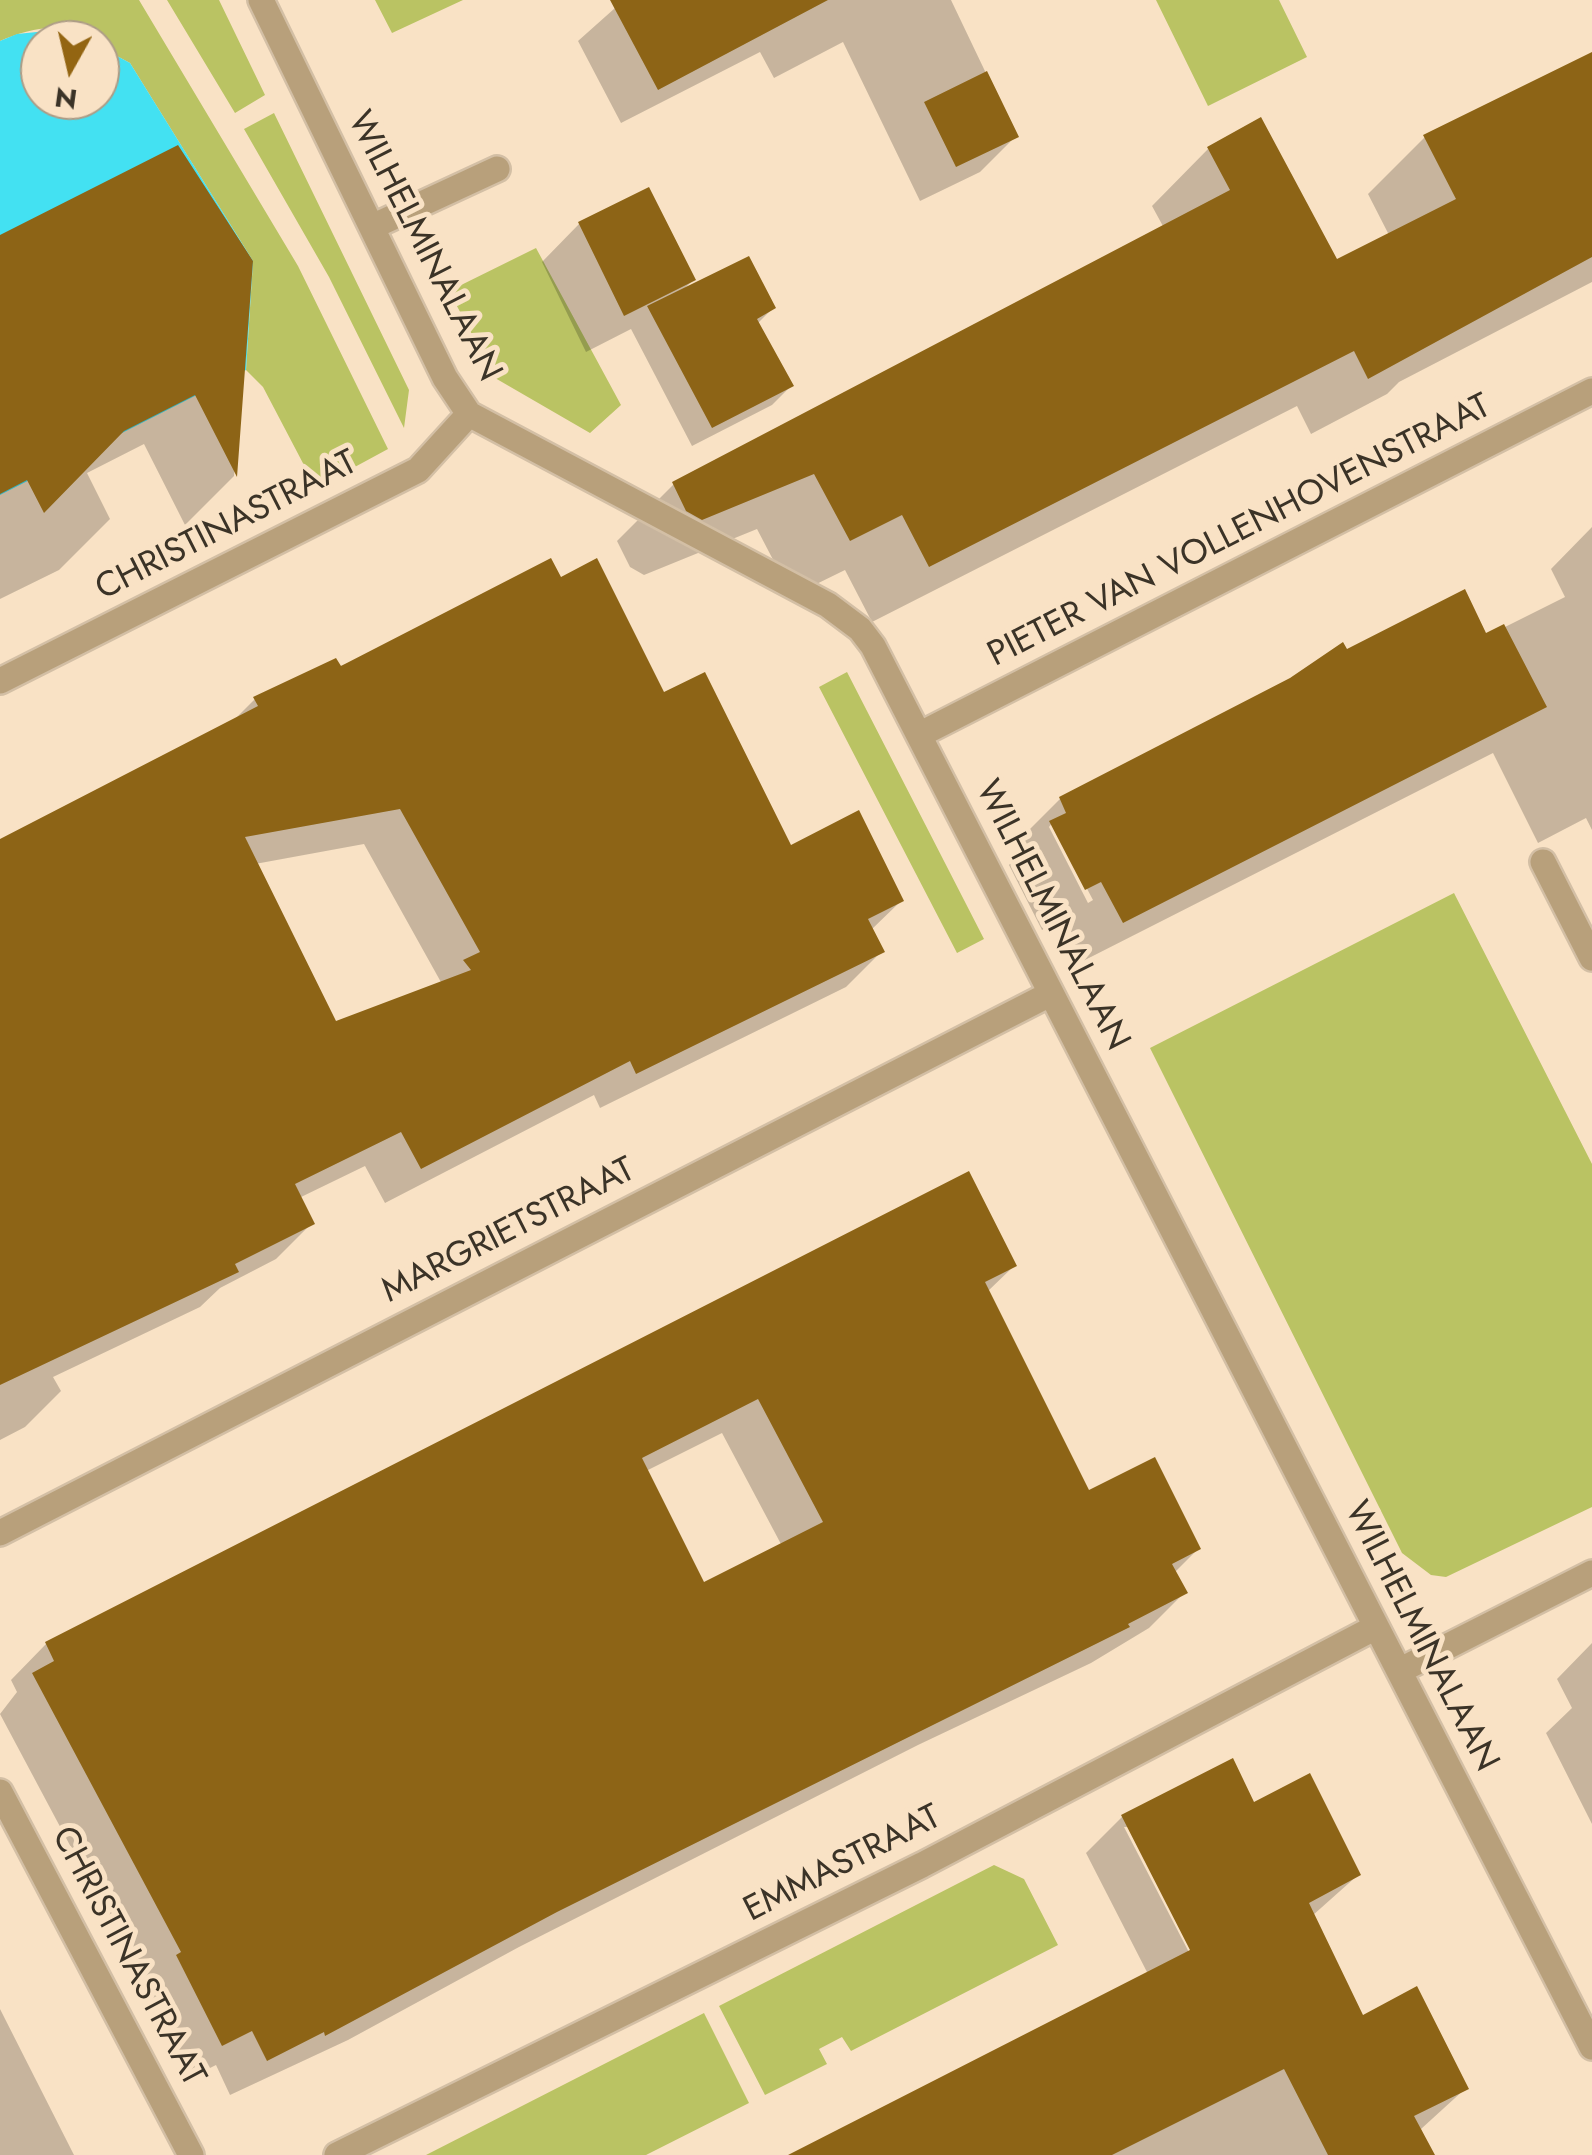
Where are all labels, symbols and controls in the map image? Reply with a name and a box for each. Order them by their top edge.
north arrow [20,20,120,120]
text: N [52,76,80,120]
street label: WILHELMINALAAN [337,105,509,389]
street label: PIETER VAN VOLLENHOVENSTRAAT [982,387,1498,677]
street label: CHRISTINASTRAAT [89,443,365,611]
street label: WILHELMINALAAN [965,774,1137,1058]
street label: MARGRIETSTRAAT [376,1150,642,1314]
street label: WILHELMINALAAN [1334,1495,1506,1779]
street label: EMMASTRAAT [738,1797,948,1933]
street label: CHRISTINASTRAAT [41,1820,213,2094]

